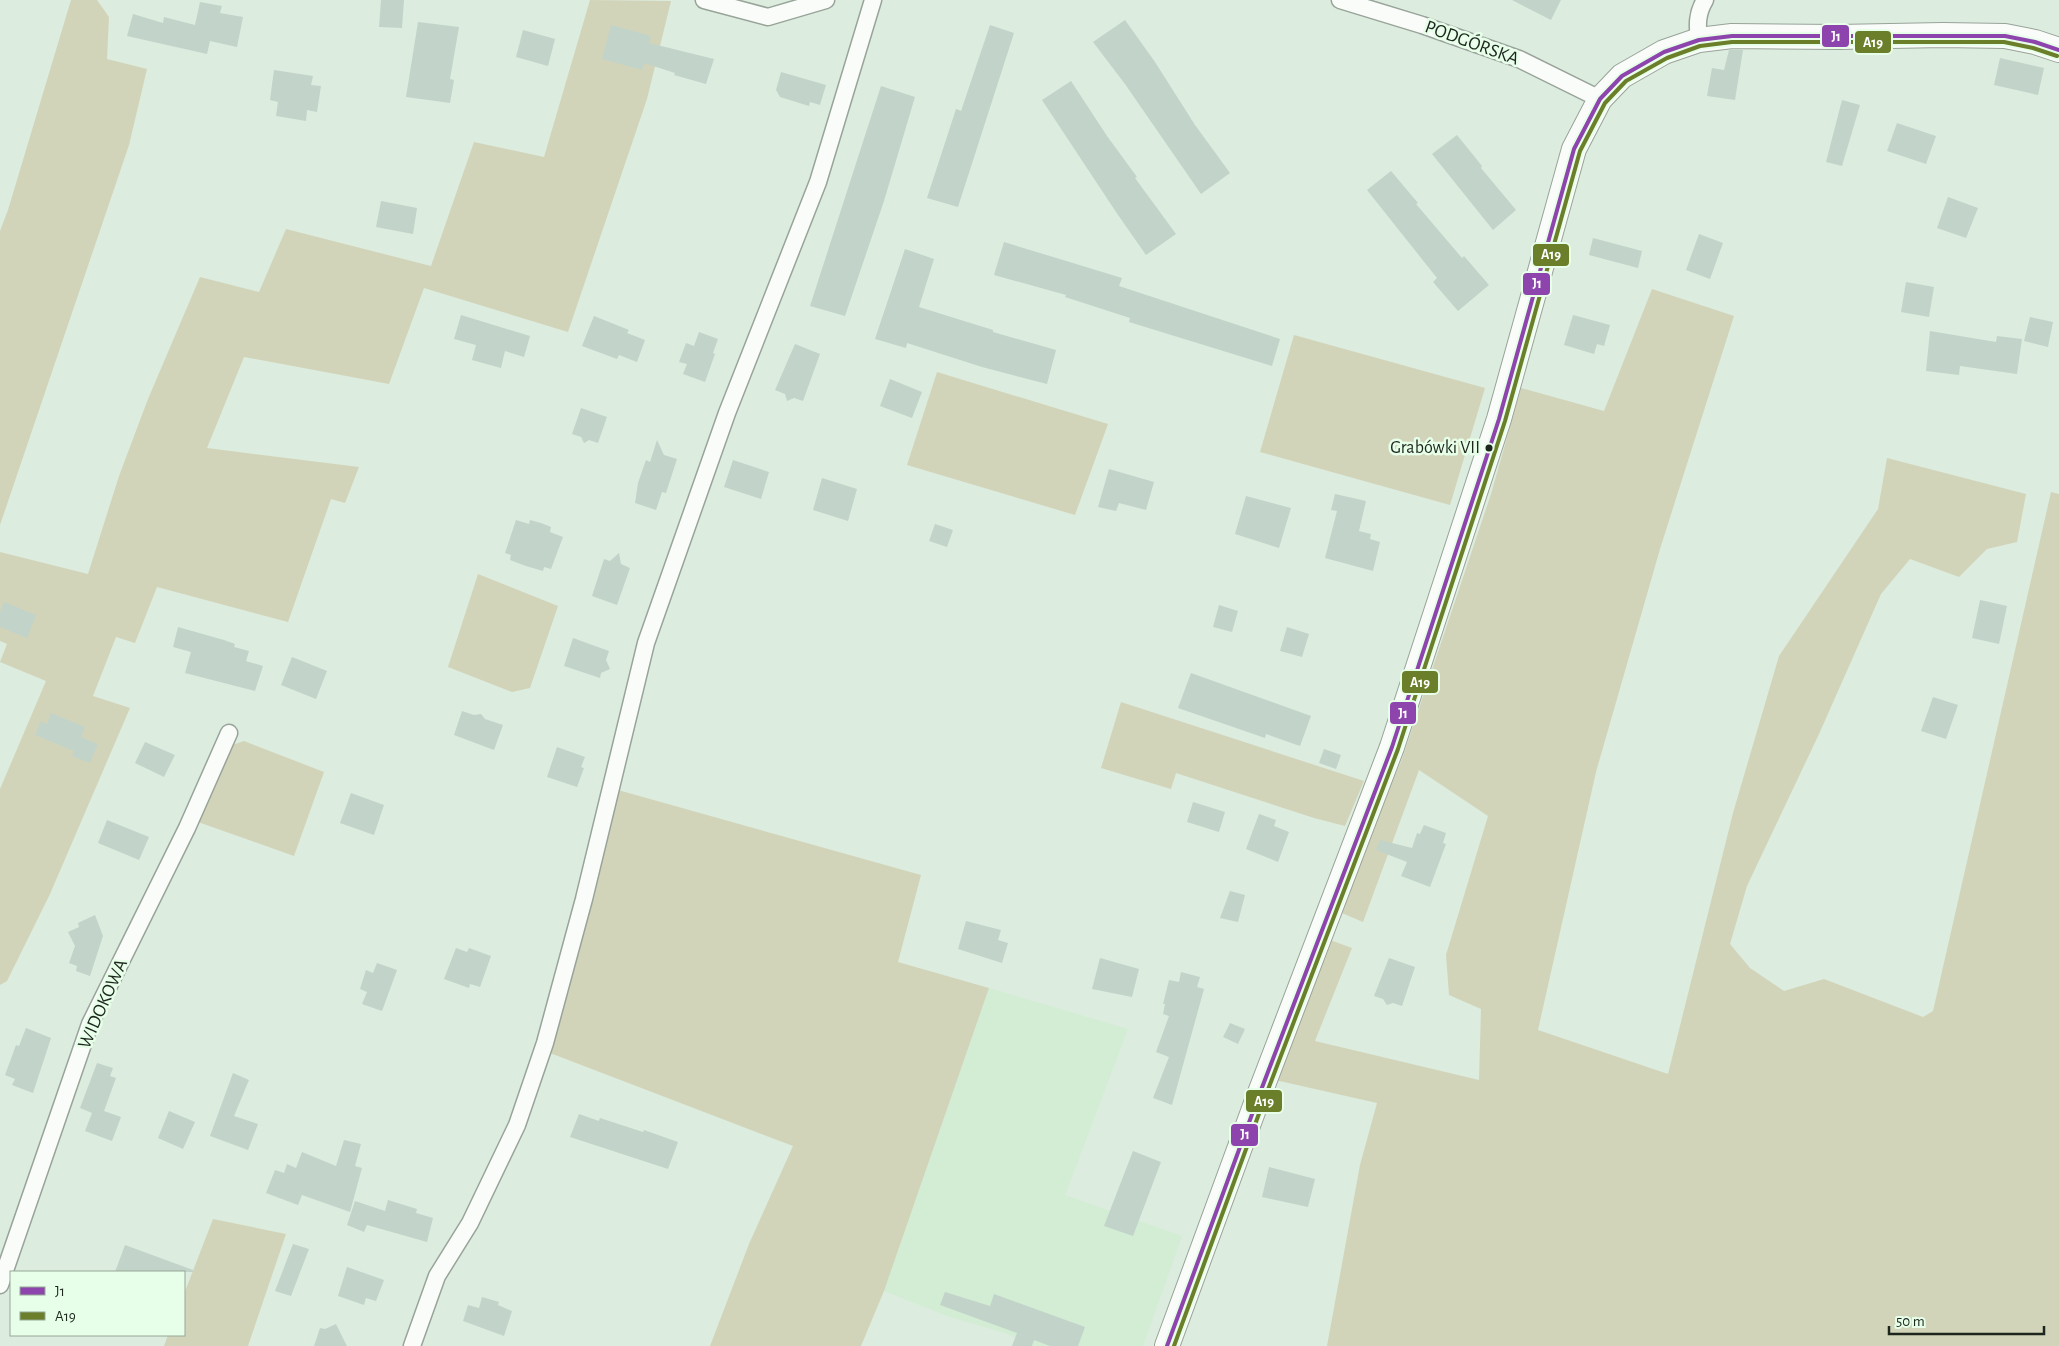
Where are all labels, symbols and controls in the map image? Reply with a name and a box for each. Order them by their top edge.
street label: PODGÓRSKA [1422,15,1522,69]
line badge: J1 [1821,24,1850,48]
text: J1 [1831,30,1841,44]
line badge: A19 [1854,30,1892,54]
text: A19 [1863,36,1883,50]
line badge: A19 [1532,243,1570,267]
text: A19 [1541,248,1561,262]
line badge: J1 [1522,272,1551,296]
text: J1 [1532,277,1542,291]
place label: Grabówki VII [1390,439,1480,457]
marker: Grabówki VII [1484,443,1494,453]
line badge: A19 [1401,670,1439,694]
text: A19 [1410,676,1430,690]
line badge: J1 [1389,701,1417,725]
text: J1 [1398,707,1408,721]
street label: WIDOKOWA [75,956,131,1052]
line badge: A19 [1245,1089,1283,1113]
text: A19 [1254,1095,1274,1109]
line badge: J1 [1230,1123,1259,1147]
text: J1 [1240,1128,1250,1142]
legend [10,1271,185,1336]
text: J1 [55,1284,65,1299]
scale bar [1889,1304,2044,1336]
text: A19 [55,1309,76,1324]
text: 50 m [1896,1314,1925,1329]

